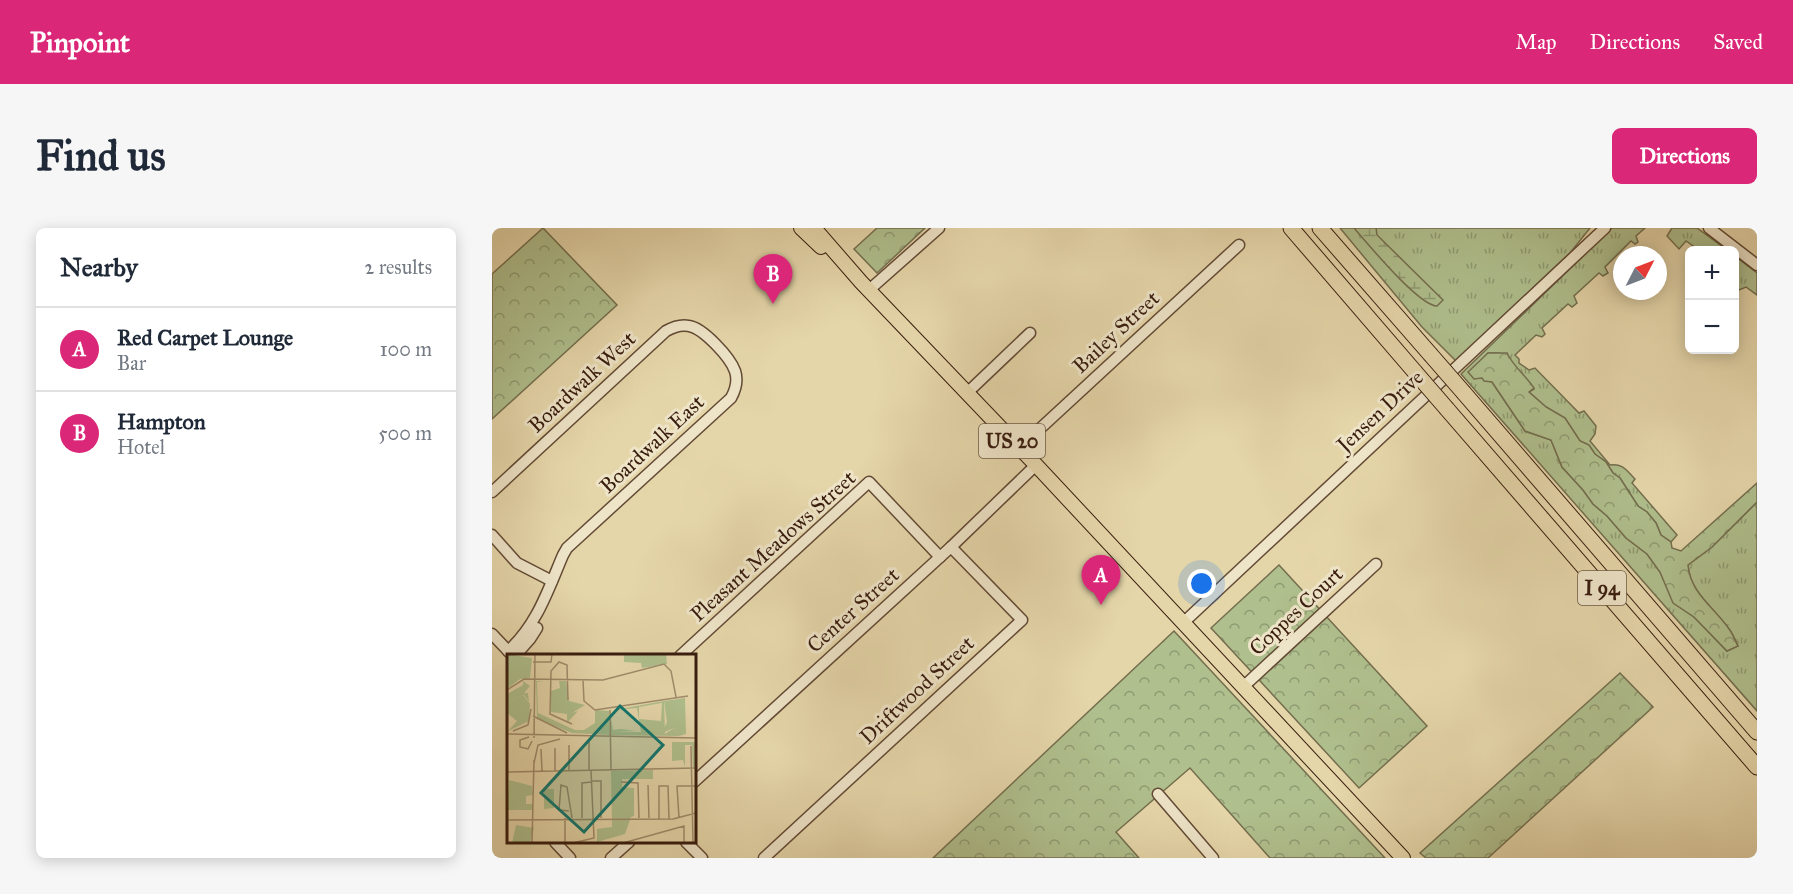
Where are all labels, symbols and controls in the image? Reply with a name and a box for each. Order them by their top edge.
text: Pinpoint [30,25,130,60]
text: Map [1516,29,1557,55]
text: Directions [1590,29,1680,55]
text: Saved [1713,29,1763,55]
button: Directions [1612,128,1757,184]
text: Find us [36,130,166,182]
north arrow [1613,246,1667,300]
map controls [1685,246,1739,354]
button: + [1685,246,1739,300]
text: Nearby [60,251,138,283]
pin: B [754,254,792,304]
text: 2 results [364,255,432,279]
street label: Bailey Street [1067,285,1165,379]
button: − [1685,300,1739,354]
text: Red Carpet Lounge [117,324,293,351]
street label: Boardwalk West [523,325,641,438]
text: A [73,337,86,361]
text: 100 m [380,337,432,361]
text: Bar [117,351,146,375]
street label: Jensen Drive [1330,364,1429,459]
street label: Boardwalk East [594,389,710,499]
text: Hampton [117,408,206,435]
text: B [73,421,86,445]
text: 500 m [378,421,432,445]
road number: US 20 [979,424,1045,458]
text: Hotel [117,435,165,459]
street label: Pleasant Meadows Street [685,465,861,627]
pin: A [1082,556,1120,605]
street label: Center Street [802,561,905,658]
street label: Coppes Court [1244,561,1349,661]
your location [1187,569,1216,598]
road number: I 94 [1578,571,1626,605]
street label: Driftwood Street [854,630,980,750]
inset map [507,654,696,843]

